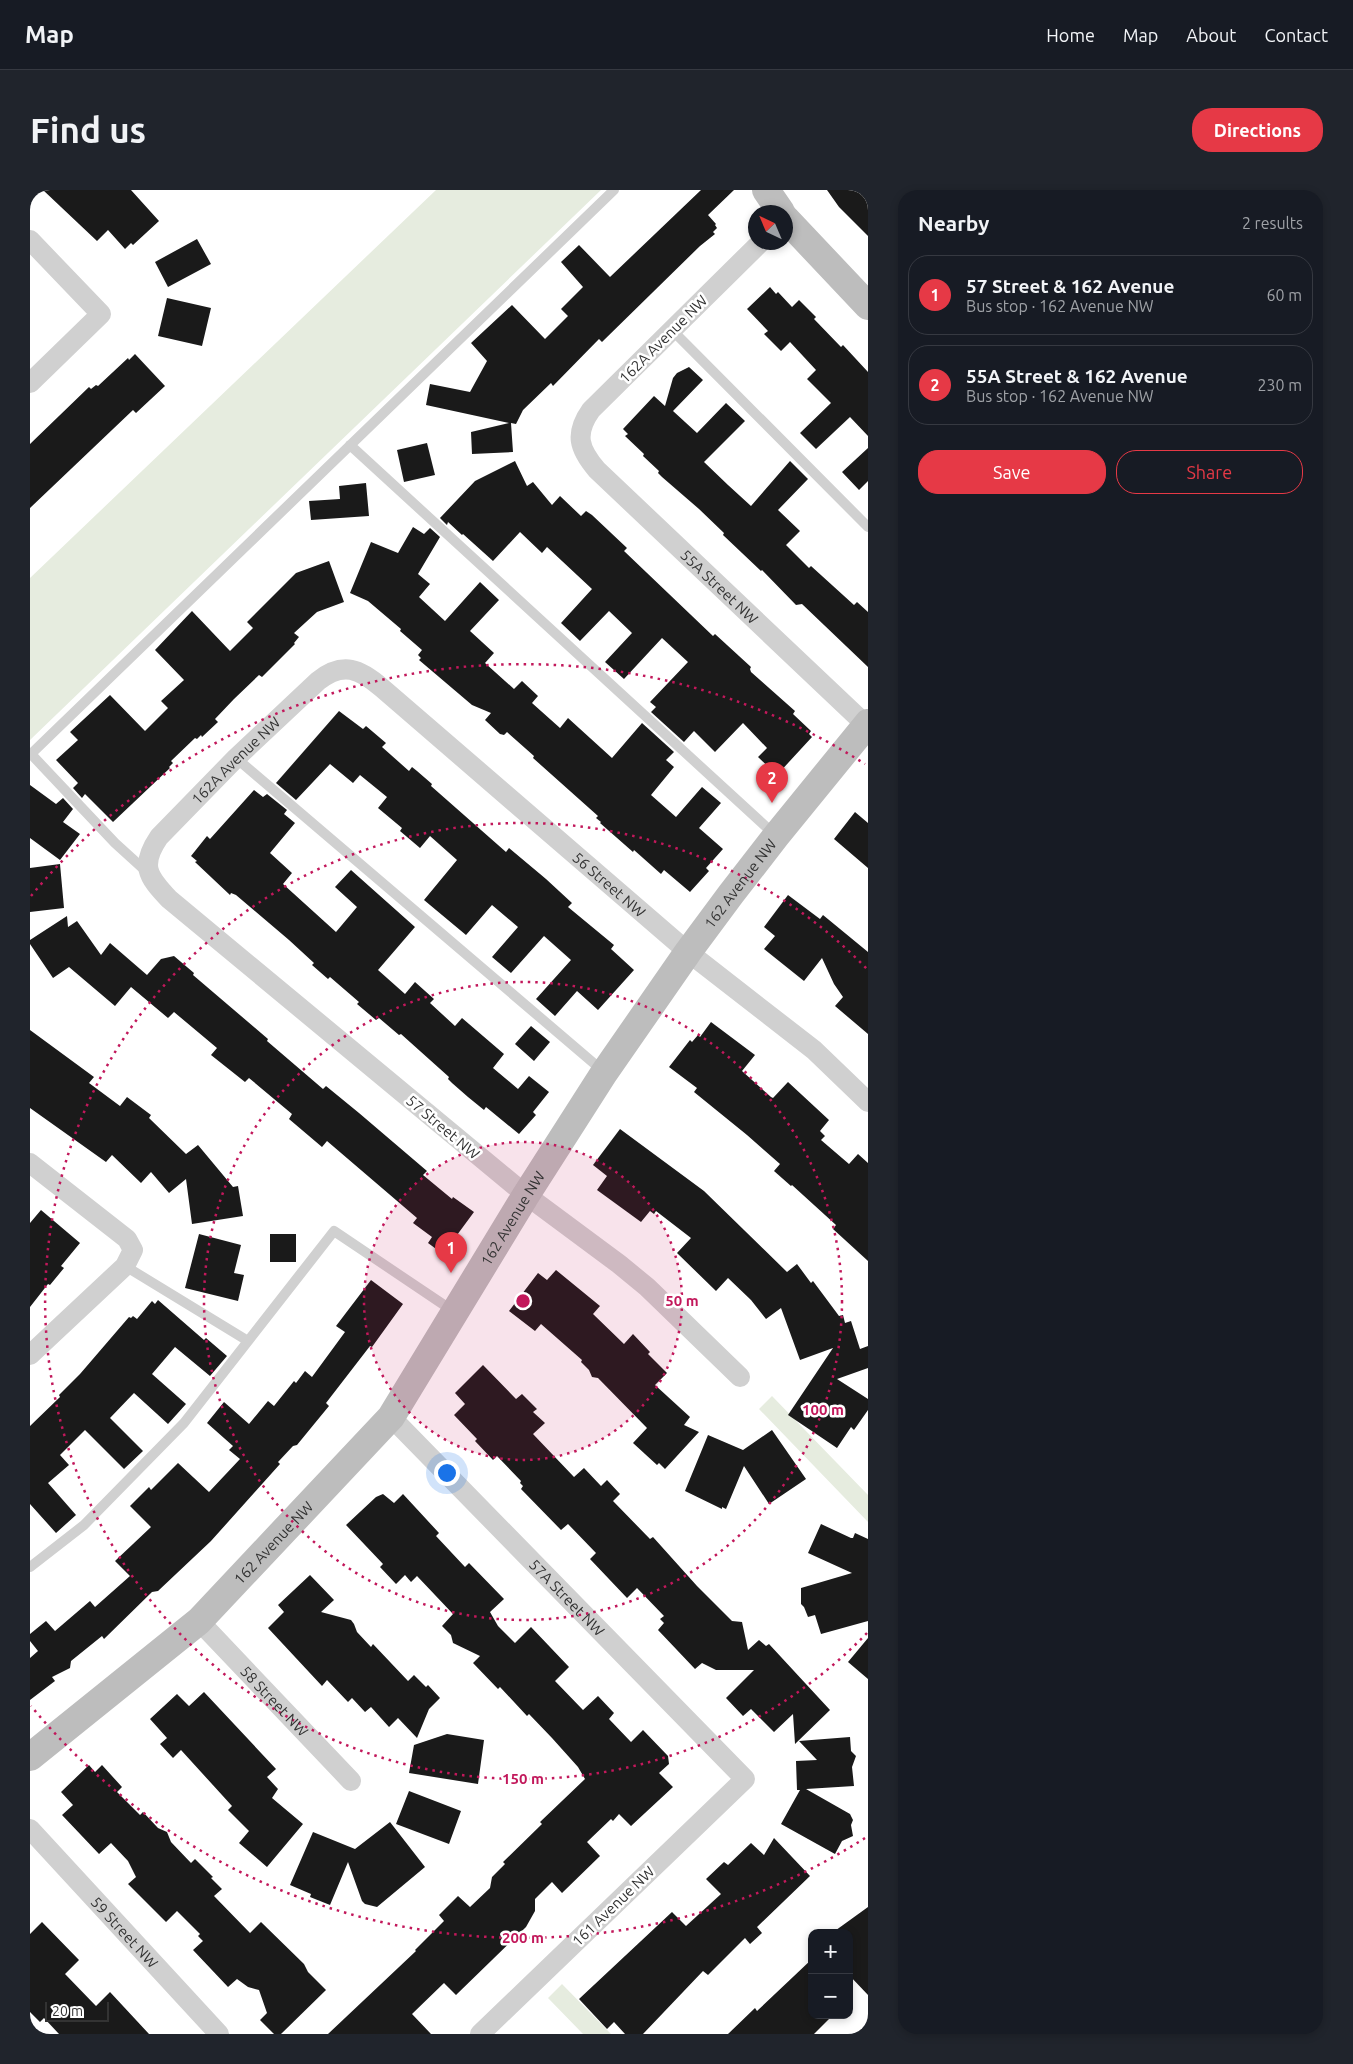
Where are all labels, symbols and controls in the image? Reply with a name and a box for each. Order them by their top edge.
text: Map [25,21,74,48]
text: Home [1046,25,1095,45]
text: Map [1123,25,1158,45]
text: About [1186,25,1236,45]
text: Contact [1264,25,1328,45]
button: Directions [1192,108,1323,152]
text: Find us [30,110,146,150]
north arrow [748,205,793,250]
text: Nearby [918,211,989,235]
text: 2 results [1242,214,1303,232]
text: 57 Street & 162 Avenue [966,275,1174,297]
text: 1 [930,286,940,304]
text: 60 m [1266,286,1302,304]
street label: 162A Avenue NW [616,291,711,386]
text: Bus stop · 162 Avenue NW [966,297,1154,315]
text: 55A Street & 162 Avenue [966,365,1188,387]
text: 2 [930,376,940,394]
text: 230 m [1257,376,1302,394]
text: Bus stop · 162 Avenue NW [966,387,1154,405]
button: Save [918,450,1106,494]
button: Share [1116,450,1303,494]
street label: 55A Street NW [677,546,762,627]
street label: 162A Avenue NW [188,713,283,807]
pin: 2 [756,762,788,803]
street label: 162 Avenue NW [700,835,779,931]
street label: 56 Street NW [570,848,649,920]
street label: 57 Street NW [403,1091,483,1163]
street label: 162 Avenue NW [477,1168,548,1268]
pin: 1 [435,1232,467,1273]
centre of rings [514,1292,532,1310]
text: 50 m [665,1292,699,1309]
text: 100 m [802,1401,844,1418]
your location [434,1460,460,1486]
street label: 162 Avenue NW [230,1497,316,1587]
street label: 57A Street NW [526,1555,608,1639]
street label: 58 Street NW [237,1662,312,1739]
text: 150 m [502,1770,544,1787]
street label: 161 Avenue NW [568,1863,658,1949]
street label: 59 Street NW [88,1893,162,1971]
text: 200 m [502,1929,544,1946]
map controls [808,1929,853,2019]
button: + [808,1929,853,1974]
button: − [808,1974,853,2019]
scale bar [45,1999,109,2022]
text: 20 m [52,2003,83,2019]

